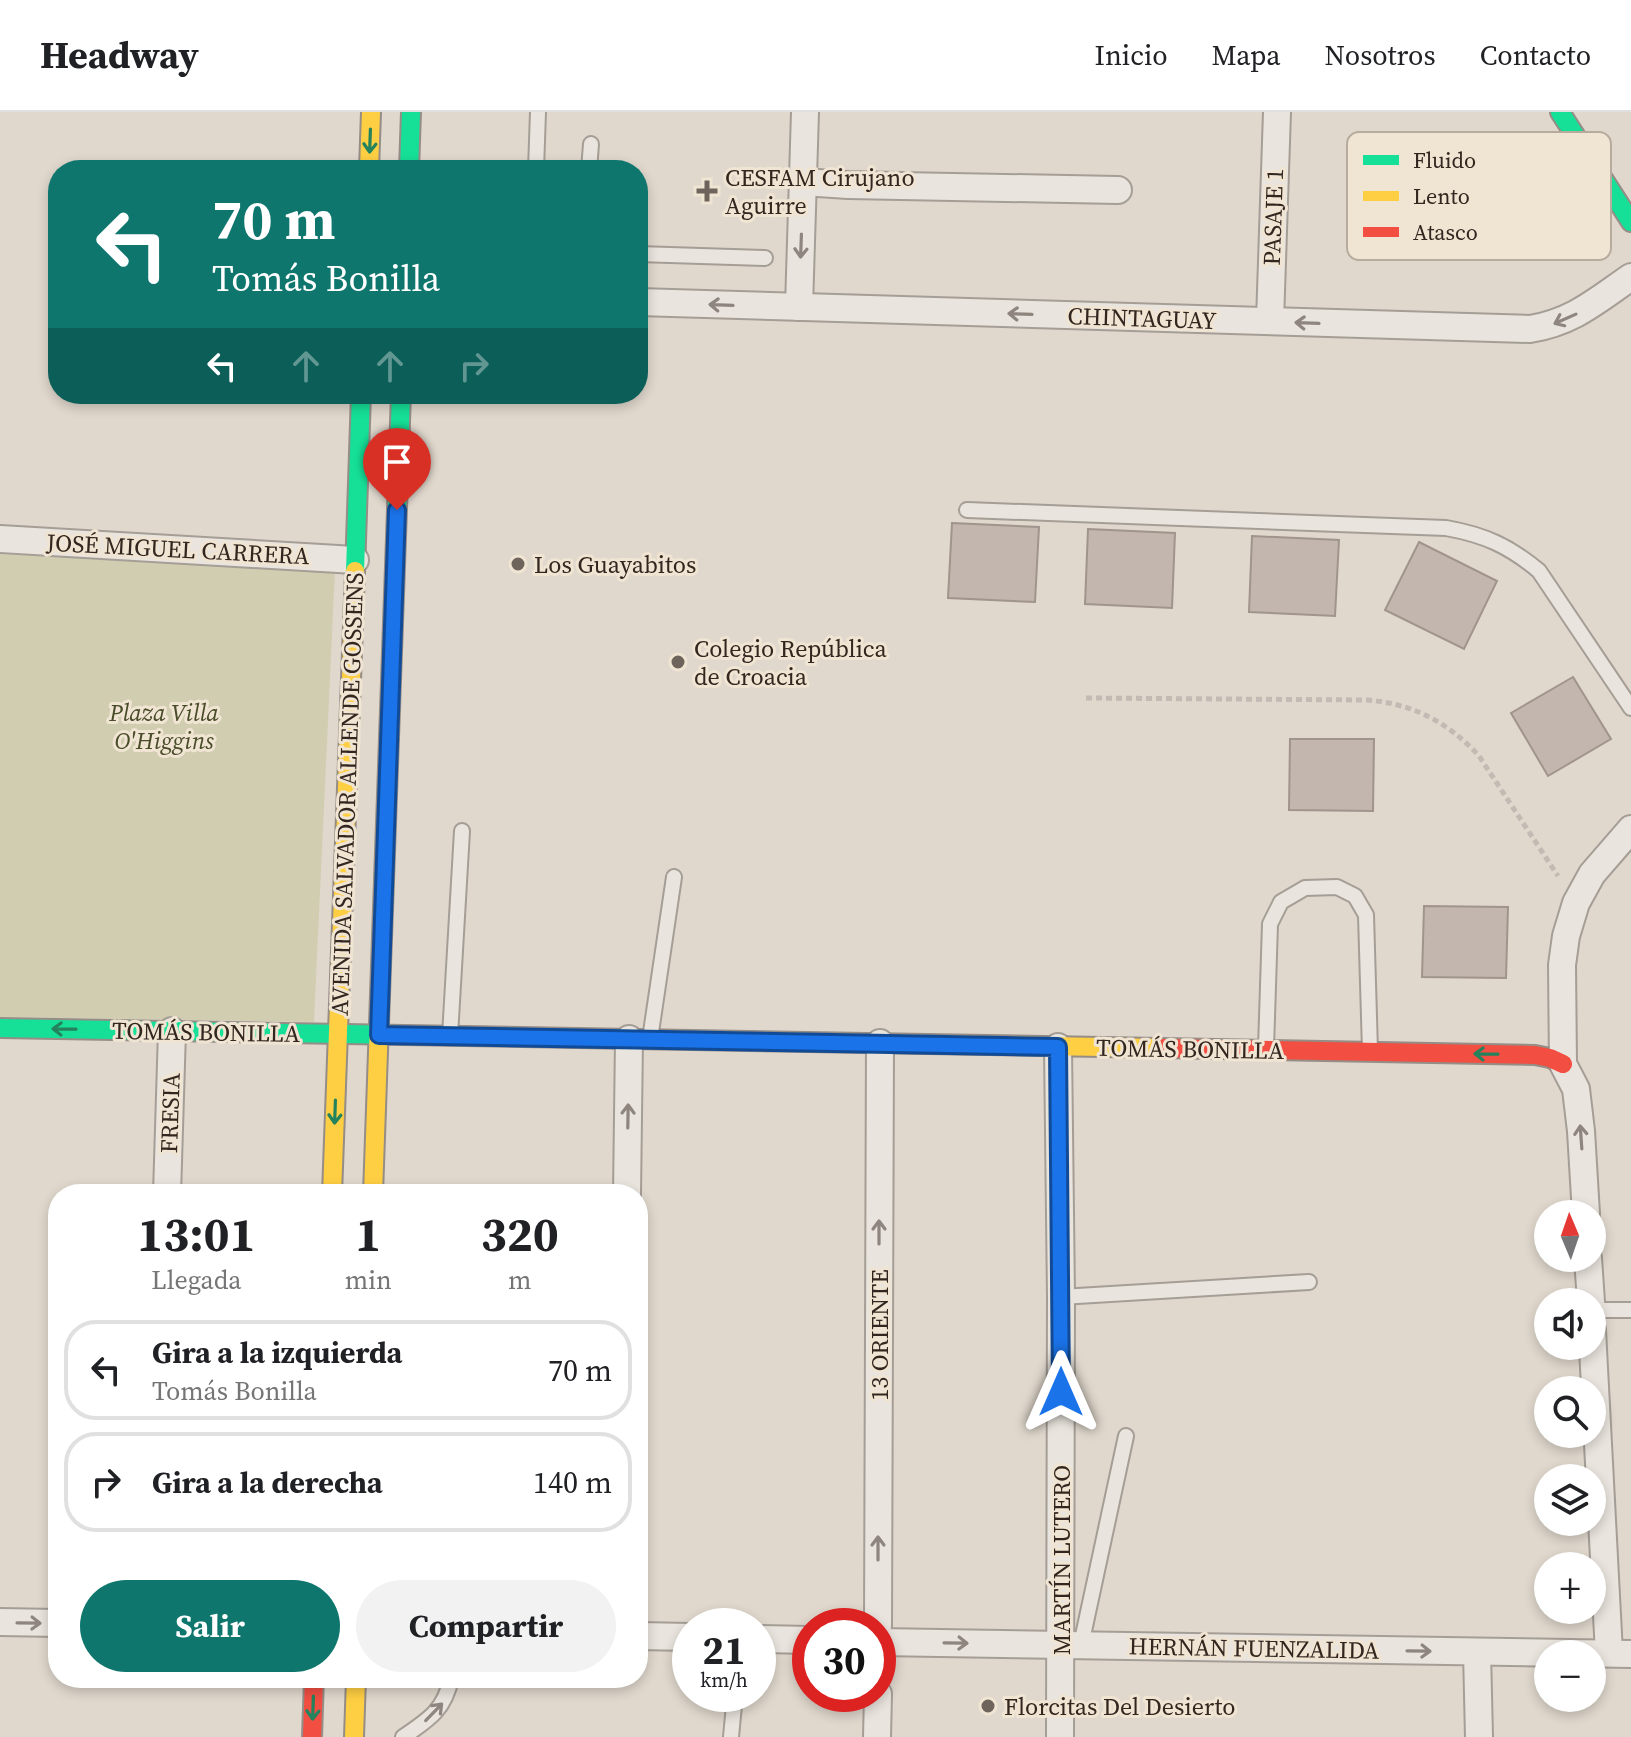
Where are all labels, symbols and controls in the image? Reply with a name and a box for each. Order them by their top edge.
text: Headway [40,29,199,81]
text: Inicio [1095,36,1168,74]
text: Mapa [1212,36,1281,74]
text: Nosotros [1325,36,1436,74]
text: Contacto [1480,36,1591,74]
one-way arrow [363,127,378,154]
legend [1347,132,1611,260]
text: Fluido [1413,145,1476,175]
place label: CESFAM Cirujano Aguirre [725,161,915,222]
street label: PASAJE 1 [1255,168,1291,266]
marker: CESFAM Cirujano Aguirre [696,180,718,202]
text: 70 m [212,181,335,258]
text: Lento [1413,181,1470,211]
icon: left [80,192,184,296]
text: Atasco [1413,217,1478,247]
one-way arrow [794,232,809,259]
text: Tomás Bonilla [212,254,440,303]
one-way arrow [708,297,735,312]
street label: CHINTAGUAY [1067,299,1217,337]
one-way arrow [1007,306,1034,322]
one-way arrow [1554,312,1578,327]
one-way arrow [1294,315,1321,330]
icon: left [200,344,244,388]
icon: ahead [284,344,328,388]
icon: ahead [368,344,412,388]
icon: right [452,344,496,388]
pin [363,428,431,510]
icon: arrive [375,440,419,484]
street label: JOSÉ MIGUEL CARRERA [45,526,310,572]
place label: Los Guayabitos [534,548,696,581]
marker: Los Guayabitos [509,555,527,573]
street label: AVENIDA SALVADOR ALLENDE GOSSENS [323,572,371,1016]
place label: Colegio República de Croacia [694,632,888,693]
marker: Colegio República de Croacia [669,653,687,671]
park label: Plaza Villa O'Higgins [108,696,219,757]
street label: TOMÁS BONILLA [112,1014,300,1050]
one-way arrow [51,1021,78,1037]
street label: TOMÁS BONILLA [1096,1031,1284,1067]
one-way arrow [1473,1046,1500,1062]
street label: FRESIA [152,1072,188,1154]
one-way arrow [327,1098,342,1125]
one-way arrow [620,1103,636,1130]
one-way arrow [1573,1124,1588,1151]
north arrow [1534,1200,1606,1272]
map controls [1534,1200,1606,1712]
text: 13:01 [137,1201,256,1267]
text: 1 [355,1201,381,1267]
text: 320 [481,1201,559,1267]
one-way arrow [871,1219,887,1246]
text: Llegada [151,1262,242,1298]
text: min [345,1262,392,1298]
text: m [508,1262,532,1298]
street label: 13 ORIENTE [863,1269,896,1401]
button: sound [1534,1288,1606,1360]
text: Gira a la izquierda [152,1332,402,1373]
icon: left [84,1348,128,1392]
text: 70 m [548,1350,612,1391]
position arrow [1019,1350,1103,1434]
text: Tomás Bonilla [152,1373,317,1409]
button: search [1534,1376,1606,1448]
icon: right [84,1460,128,1504]
text: Gira a la derecha [152,1462,383,1503]
text: 140 m [533,1462,612,1503]
button: layers [1534,1464,1606,1536]
street label: MARTÍN LUTERO [1045,1465,1078,1655]
one-way arrow [870,1535,886,1562]
button: + [1534,1552,1606,1624]
button: Salir [80,1580,340,1672]
button: Compartir [356,1580,616,1672]
speed limit sign: 30 [792,1608,896,1712]
one-way arrow [15,1615,42,1631]
text: 21 [702,1623,746,1677]
street label: HERNÁN FUENZALIDA [1128,1629,1380,1667]
one-way arrow [942,1635,969,1651]
button: − [1534,1640,1606,1712]
one-way arrow [1405,1643,1432,1659]
text: km/h [700,1666,748,1694]
place label: Florcitas Del Desierto [1004,1690,1235,1723]
one-way arrow [306,1694,321,1720]
marker: Florcitas Del Desierto [979,1697,997,1715]
one-way arrow [424,1702,443,1722]

